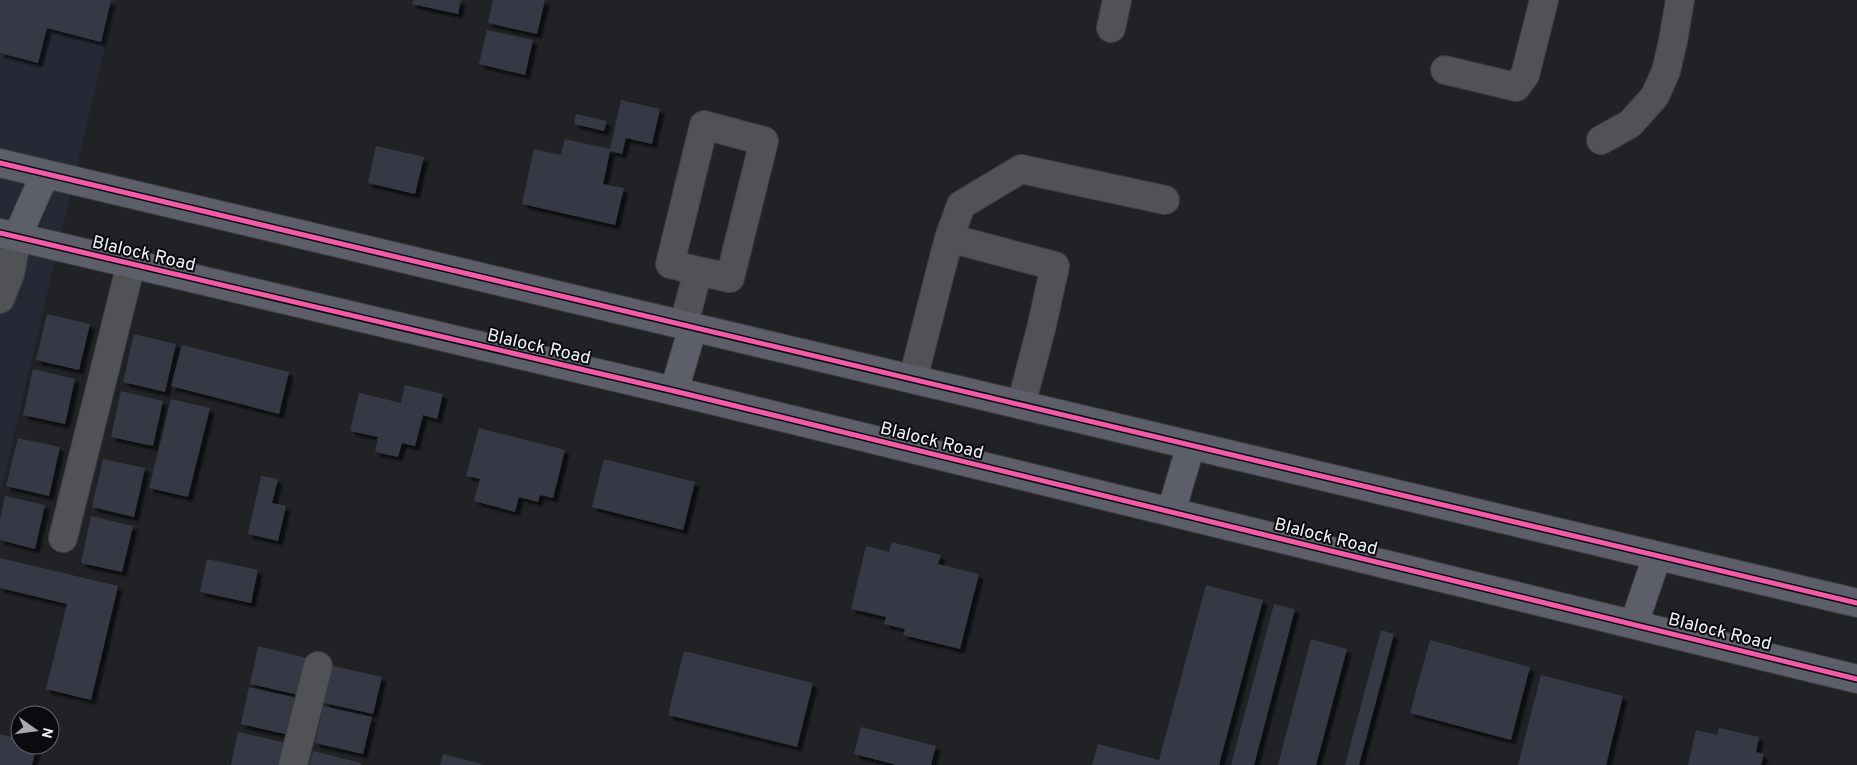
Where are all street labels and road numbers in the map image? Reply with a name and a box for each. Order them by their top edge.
street label: Blalock Road [90,231,198,278]
street label: Blalock Road [485,324,593,371]
street label: Blalock Road [878,418,986,465]
street label: Blalock Road [1272,514,1380,561]
street label: Blalock Road [1666,609,1774,656]

